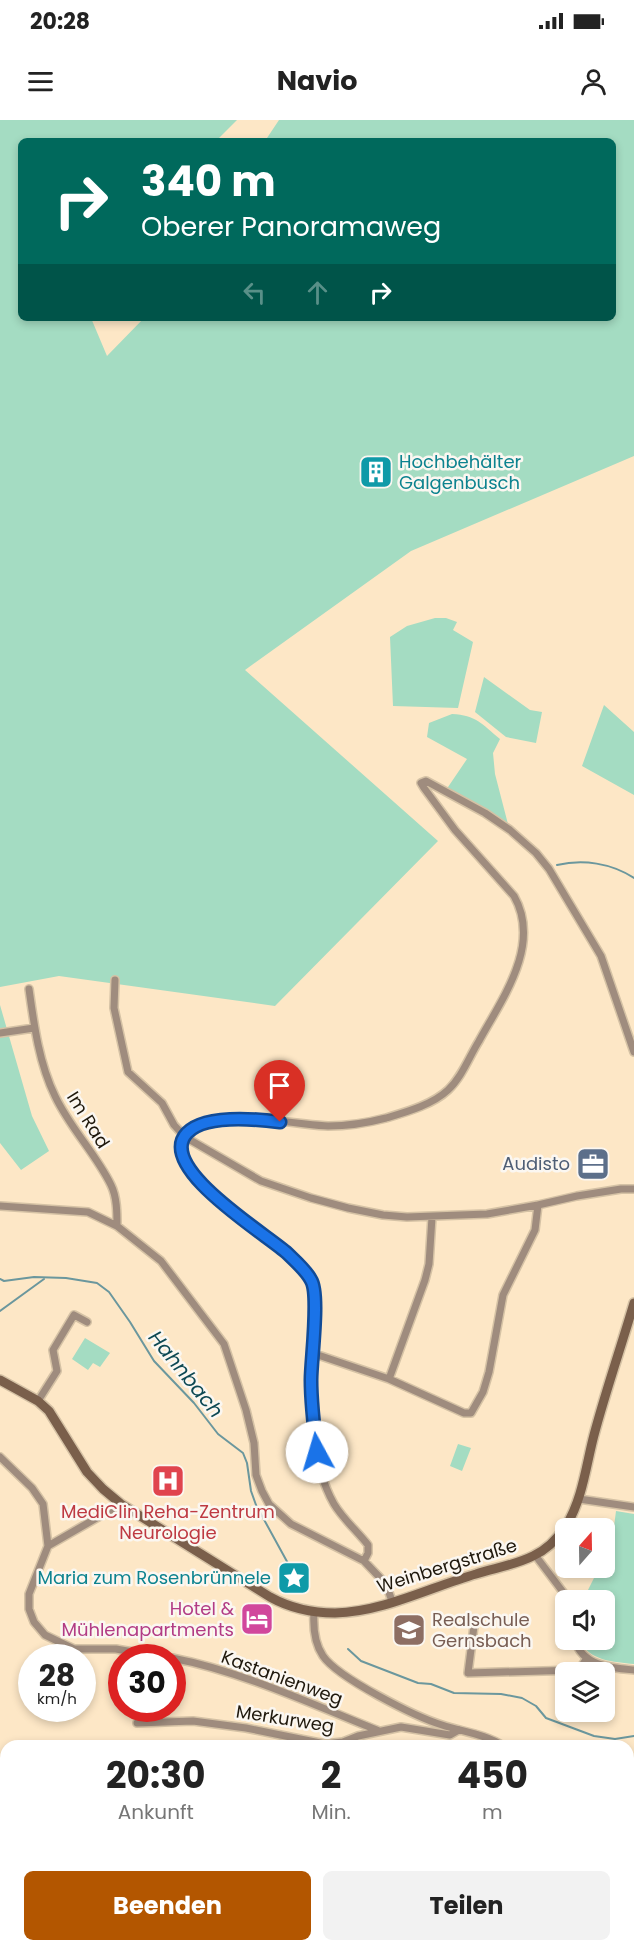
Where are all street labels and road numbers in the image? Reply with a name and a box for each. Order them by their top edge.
street label: Im Rad [61,1086,116,1153]
street label: Weinbergstraße [374,1532,520,1599]
street label: Kastanienweg [218,1644,346,1711]
street label: Merkurweg [234,1698,336,1739]

